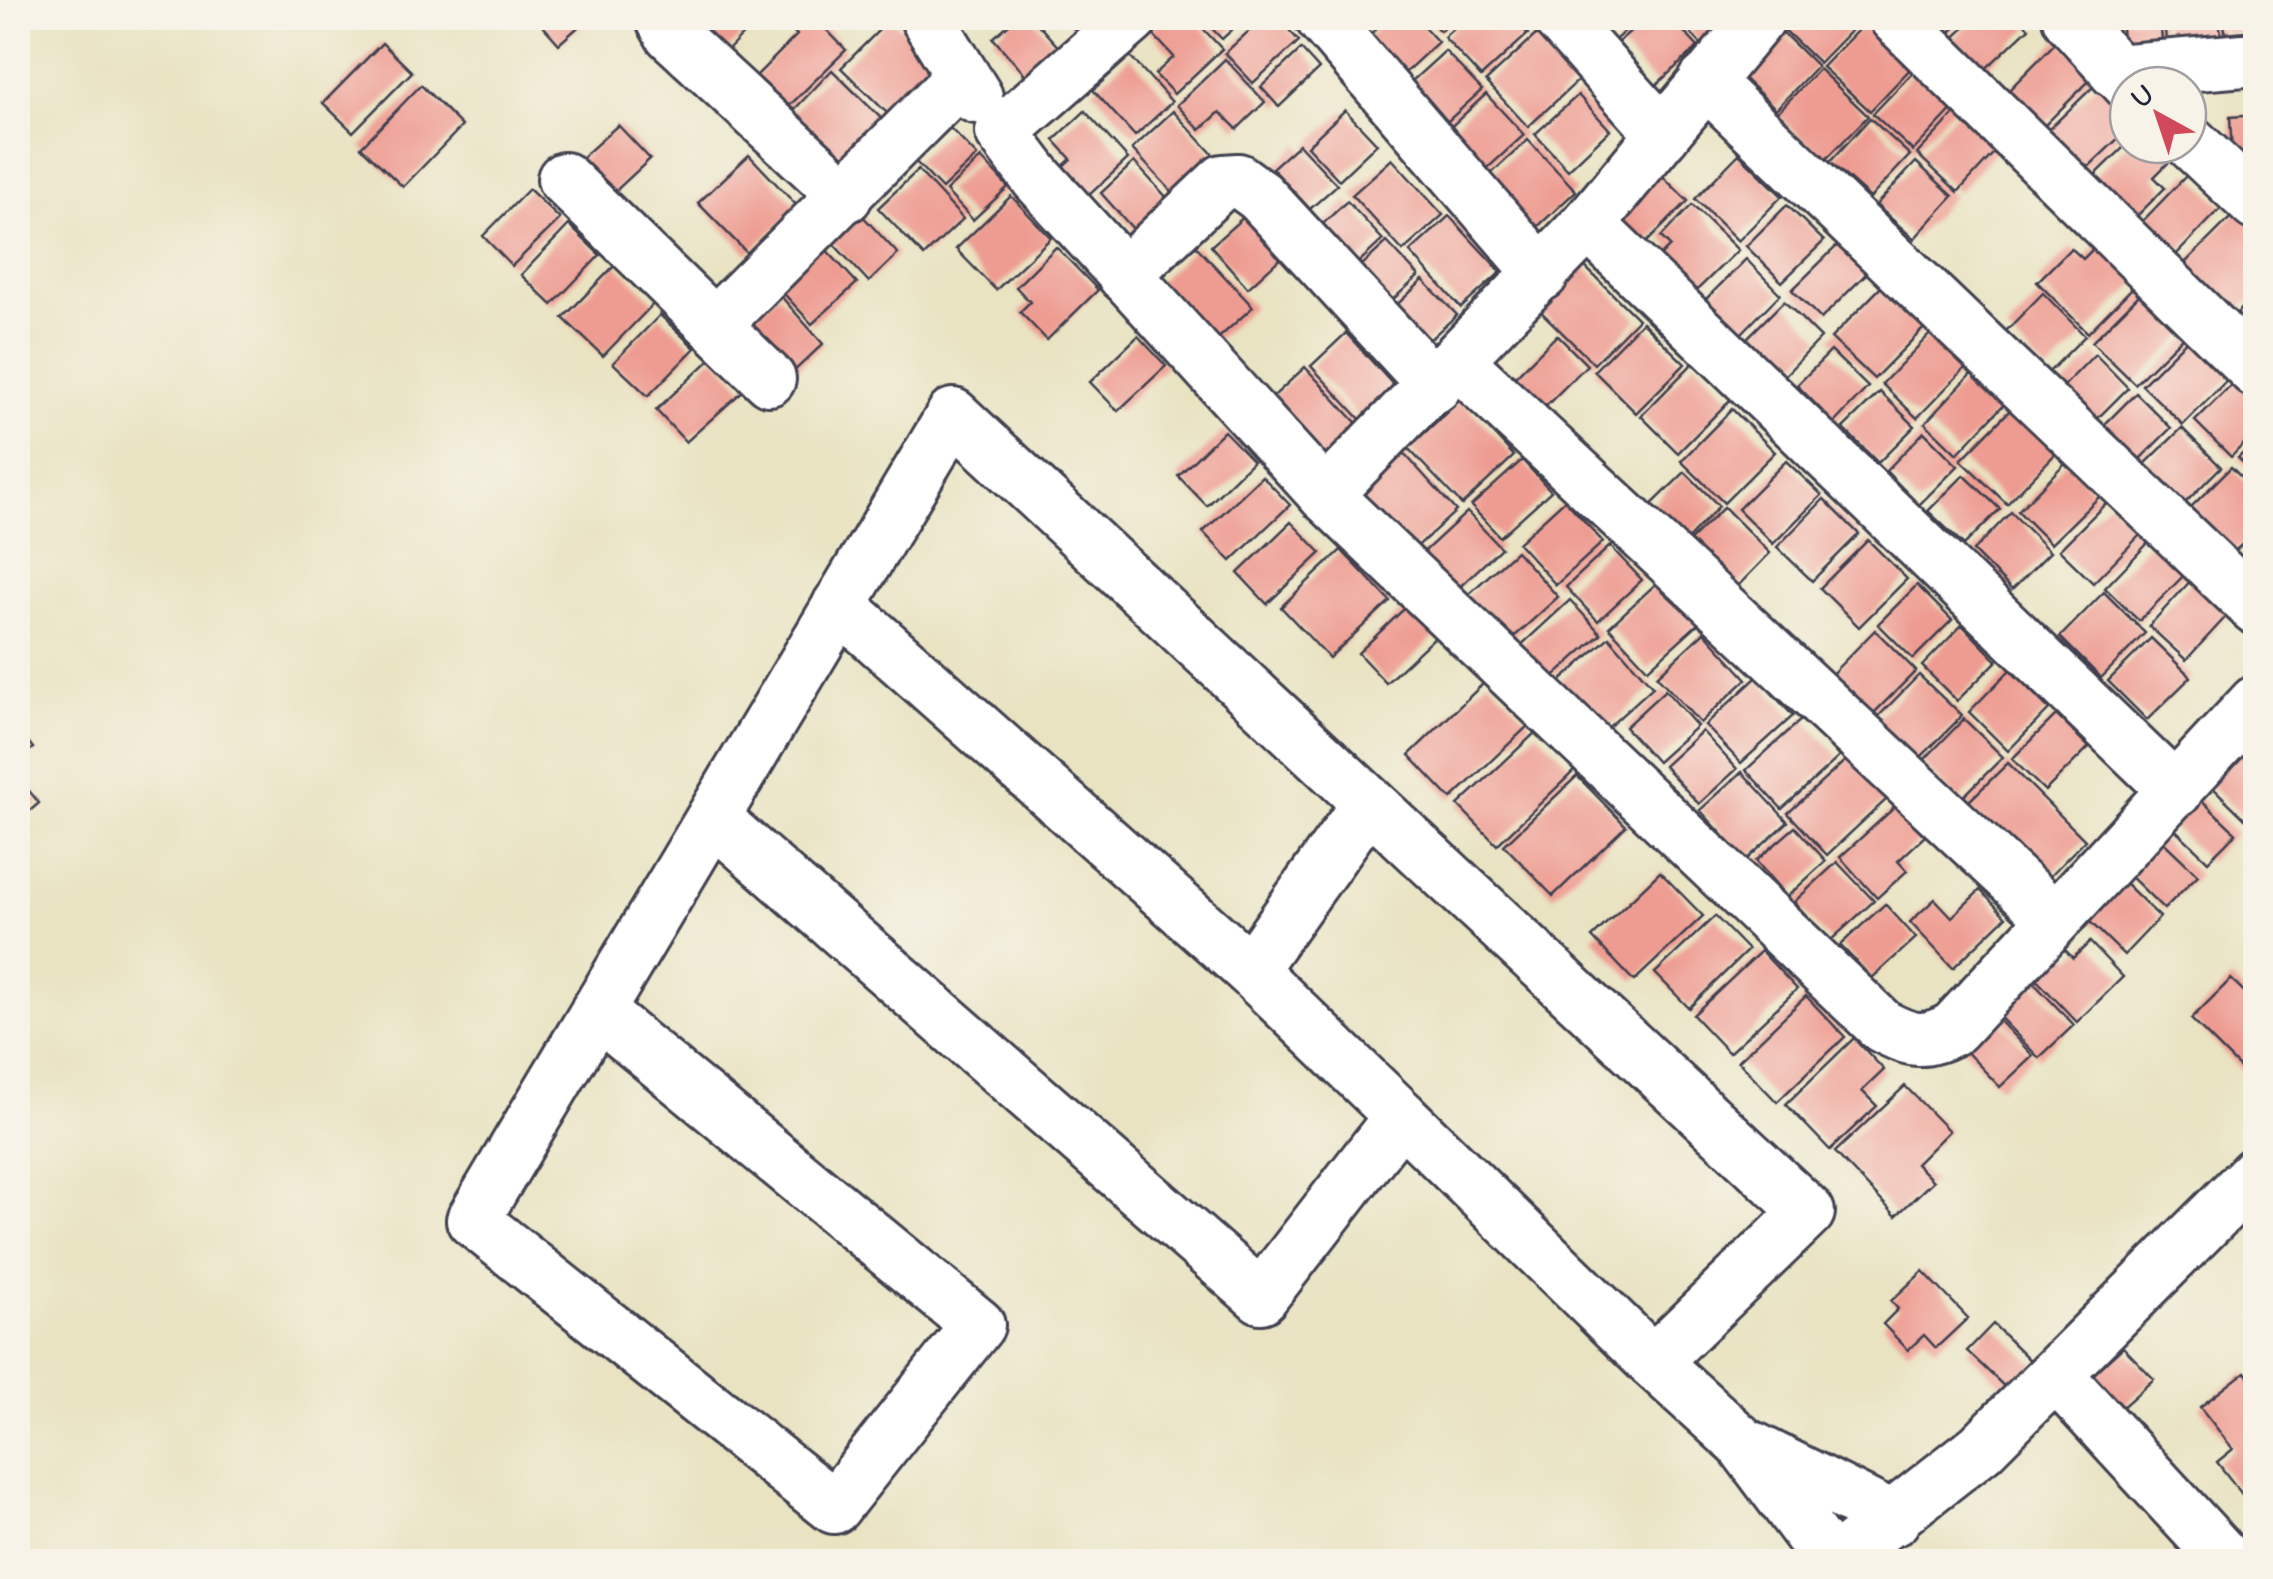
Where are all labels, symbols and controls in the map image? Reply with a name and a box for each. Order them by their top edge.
north arrow [2108,65,2208,165]
text: U [2125,78,2160,115]

